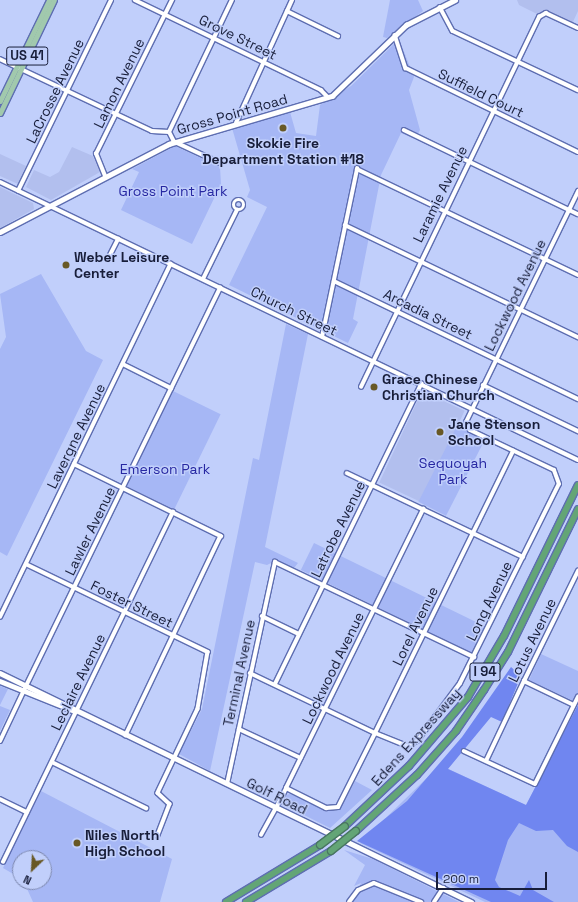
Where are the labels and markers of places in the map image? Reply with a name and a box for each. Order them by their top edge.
marker: Skokie Fire Department Station #18 [278,123,288,133]
place label: Skokie Fire Department Station #18 [202,135,364,168]
place label: Weber Leisure Center [74,249,169,282]
marker: Weber Leisure Center [61,260,71,270]
place label: Grace Chinese Christian Church [382,371,495,404]
marker: Grace Chinese Christian Church [369,382,379,392]
place label: Jane Stenson School [448,416,540,448]
marker: Jane Stenson School [435,427,445,437]
place label: Niles North High School [85,827,165,860]
marker: Niles North High School [72,838,82,848]

